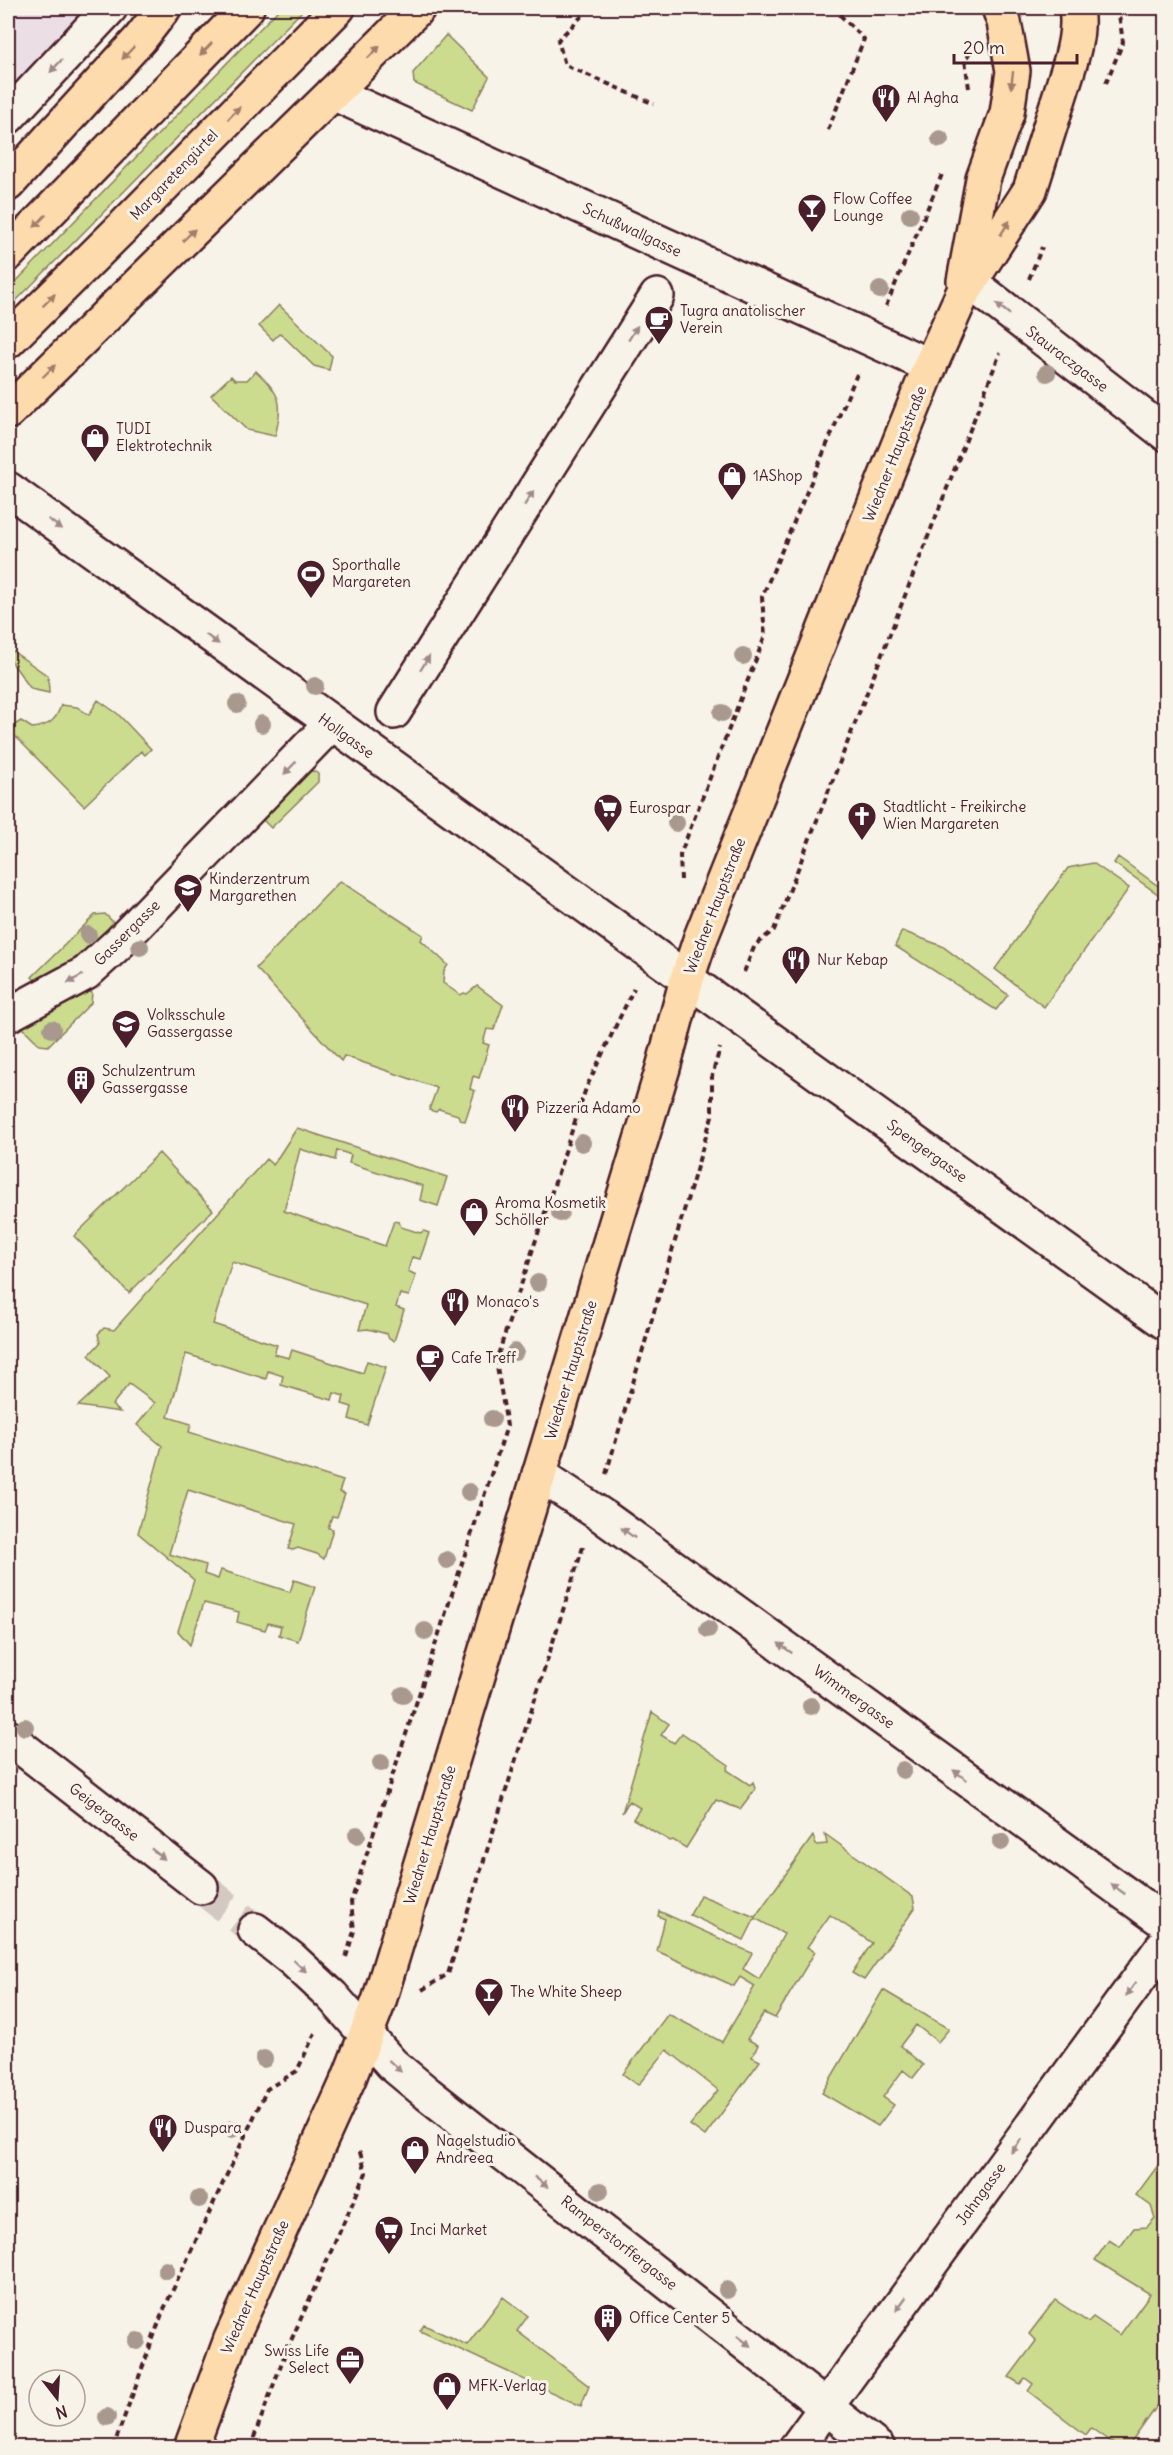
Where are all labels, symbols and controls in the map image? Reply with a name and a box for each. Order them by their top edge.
scale bar [954,27,1077,65]
text: 20 m [963,36,1005,59]
one-way arrow [199,42,213,57]
one-way arrow [122,45,135,60]
one-way arrow [367,45,381,59]
one-way arrow [49,58,63,73]
one-way arrow [1007,70,1016,89]
restaurant icon: Al Agha [870,82,902,124]
place label: Al Agha [907,88,959,107]
one-way arrow [227,107,241,121]
street label: Margaretengürtel [126,125,222,224]
place label: Flow Coffee Lounge [833,189,912,225]
bar icon: Flow Coffee Lounge [796,192,828,234]
street label: Schußwallgasse [580,198,685,261]
one-way arrow [33,213,47,227]
one-way arrow [999,221,1011,237]
one-way arrow [181,228,196,242]
one-way arrow [42,293,57,307]
place label: Tugra anatolischer Verein [680,301,805,337]
one-way arrow [995,303,1010,315]
cafe icon: Tugra anatolischer Verein [643,304,675,346]
street label: Stauraczgasse [1022,321,1112,396]
one-way arrow [628,325,639,341]
one-way arrow [42,365,56,379]
street label: Wiedner Hauptstraße [859,383,930,524]
place label: TUDI Elektrotechnik [116,419,213,455]
shop icon: TUDI Elektrotechnik [79,422,111,464]
shop icon: 1AShop [716,460,748,502]
place label: 1AShop [753,466,803,485]
one-way arrow [524,490,535,506]
one-way arrow [46,518,62,530]
place label: Sporthalle Margareten [332,555,411,591]
sports icon: Sporthalle Margareten [295,558,327,600]
one-way arrow [204,633,220,645]
one-way arrow [420,655,431,671]
street label: Hollgasse [315,709,378,762]
one-way arrow [283,760,297,775]
supermarket icon: Eurospar [592,792,624,834]
place label: Stadtlicht - Freikirche Wien Margareten [883,797,1026,833]
place label: Eurospar [629,798,691,817]
church icon: Stadtlicht - Freikirche Wien Margareten [846,800,878,842]
street label: Wiedner Hauptstraße [680,835,749,977]
place label: Kinderzentrum Margarethen [209,869,310,905]
school or university icon: Kinderzentrum Margarethen [172,872,204,914]
street label: Gassergasse [90,896,164,970]
restaurant icon: Nur Kebap [780,944,812,986]
place label: Nur Kebap [817,950,888,969]
one-way arrow [66,974,83,984]
place label: Volksschule Gassergasse [147,1005,233,1041]
school or university icon: Volksschule Gassergasse [110,1008,142,1050]
place label: Schulzentrum Gassergasse [102,1061,195,1097]
building icon: Schulzentrum Gassergasse [65,1064,97,1106]
restaurant icon: Pizzeria Adamo [499,1092,531,1134]
place label: Pizzeria Adamo [536,1098,641,1117]
street label: Spengergasse [883,1115,971,1186]
place label: Aroma Kosmetik Schöller [495,1193,606,1229]
shop icon: Aroma Kosmetik Schöller [458,1196,490,1238]
restaurant icon: Monaco's [439,1286,471,1328]
place label: Monaco's [476,1292,539,1311]
street label: Wiedner Hauptstraße [540,1298,601,1442]
cafe icon: Cafe Treff [414,1342,446,1384]
place label: Cafe Treff [451,1348,517,1367]
one-way arrow [620,1528,635,1540]
one-way arrow [778,1642,794,1654]
street label: Wimmergasse [810,1661,899,1733]
street label: Wiedner Hauptstraße [399,1763,460,1907]
one-way arrow [953,1769,968,1781]
street label: Geigergasse [66,1778,143,1845]
one-way arrow [151,1848,166,1860]
one-way arrow [1111,1883,1127,1895]
one-way arrow [293,1959,307,1973]
bar icon: The White Sheep [473,1976,505,2018]
one-way arrow [1125,1981,1137,1997]
place label: The White Sheep [510,1982,622,2001]
one-way arrow [388,2058,402,2072]
restaurant icon: Duspara [147,2112,179,2154]
place label: Duspara [184,2118,242,2137]
place label: Nagelstudio Andreea [436,2131,516,2167]
shop icon: Nagelstudio Andreea [399,2134,431,2176]
one-way arrow [1010,2138,1022,2154]
street label: Jahngasse [952,2159,1009,2228]
one-way arrow [533,2175,548,2187]
street label: Ramperstorffergasse [557,2191,681,2294]
supermarket icon: Inci Market [373,2214,405,2256]
street label: Wiedner Hauptstraße [216,2217,293,2357]
place label: Inci Market [410,2220,487,2239]
one-way arrow [895,2296,907,2311]
building icon: Office Center 5 [592,2302,624,2344]
place label: Office Center 5 [629,2308,730,2327]
one-way arrow [736,2334,752,2347]
place label: Swiss Life Select [264,2341,329,2377]
office icon: Swiss Life Select [334,2344,366,2386]
north arrow [27,2368,87,2428]
shop icon: MFK-Verlag [431,2370,463,2412]
place label: MFK-Verlag [468,2376,547,2395]
text: N [53,2401,70,2424]

